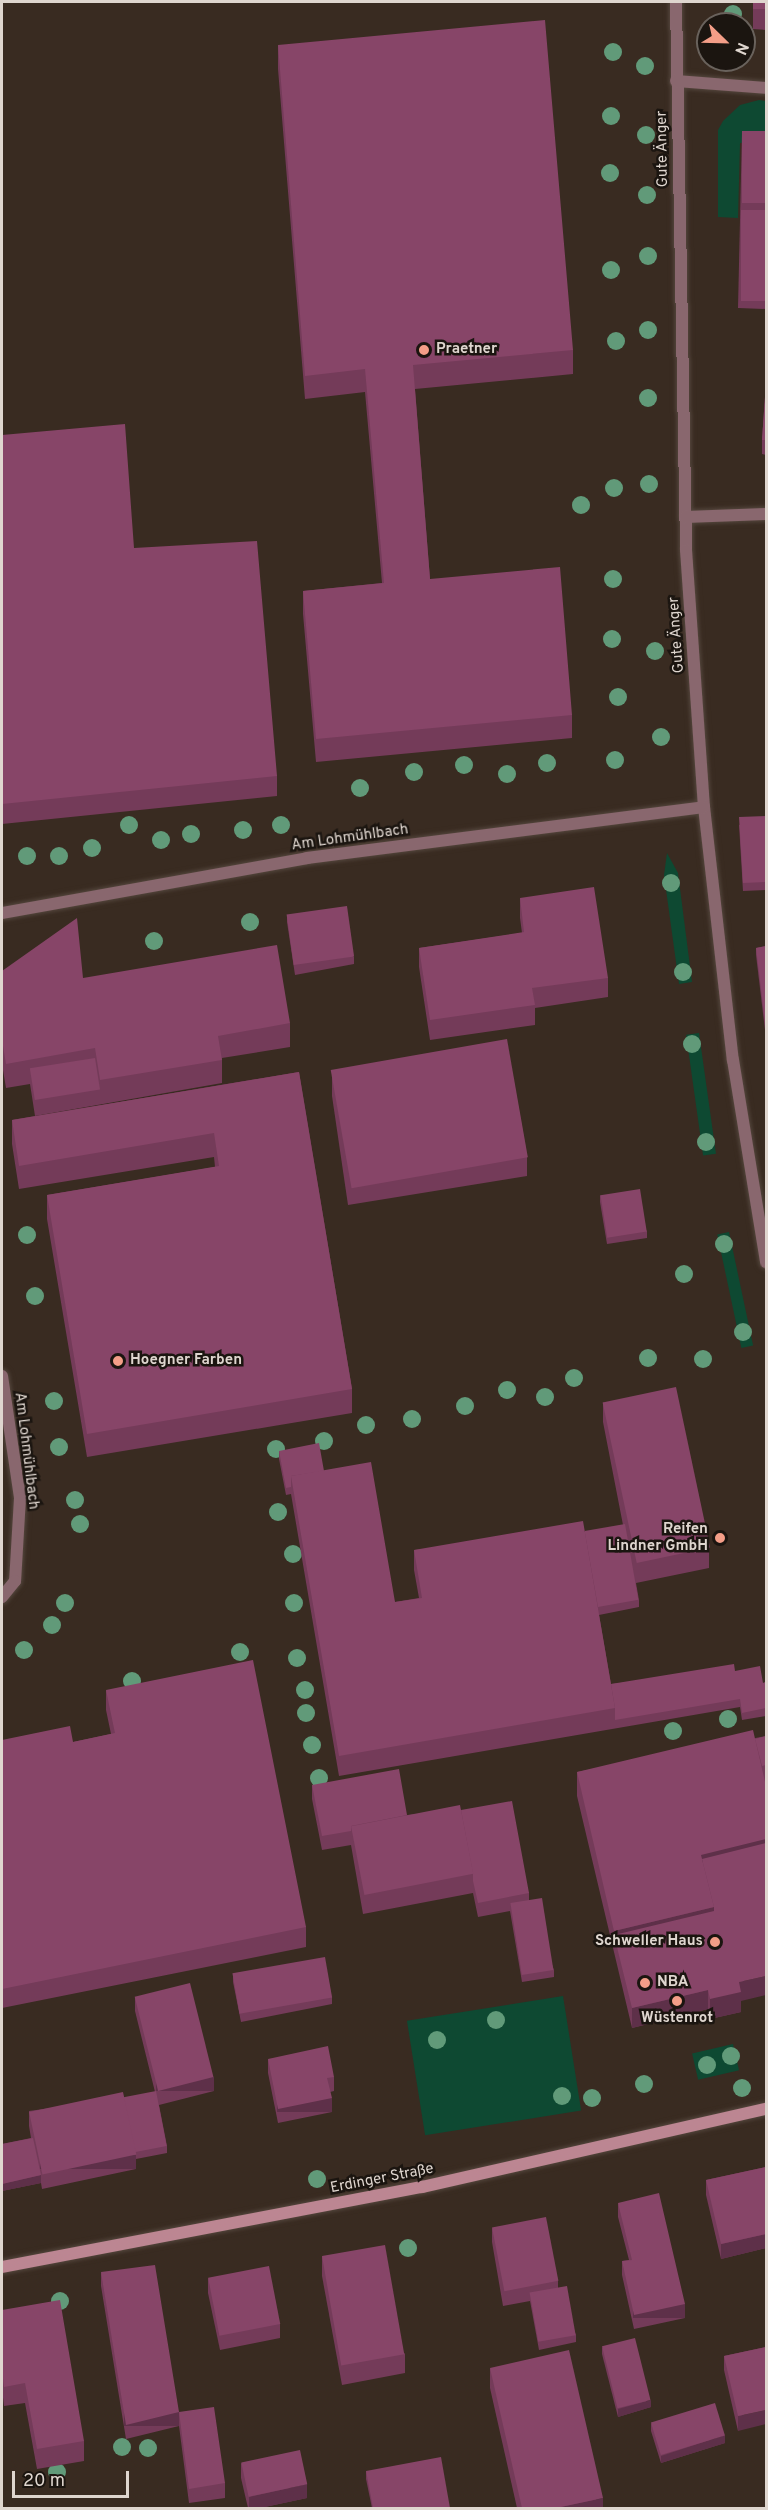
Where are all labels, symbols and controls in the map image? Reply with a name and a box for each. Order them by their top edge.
north arrow [696,12,756,72]
text: N [729,39,752,57]
street label: Gute Änger [653,110,673,188]
place label: Praetner [436,341,497,359]
marker: Praetner [417,343,431,357]
street label: Gute Änger [665,596,689,674]
street label: Am Lohmühlbach [290,821,410,855]
place label: Hoegner Farben [130,1352,242,1370]
marker: Hoegner Farben [111,1354,125,1368]
street label: Am Lohmühlbach [10,1391,42,1511]
place label: Reifen Lindner GmbH [607,1520,708,1555]
marker: Reifen Lindner GmbH [713,1531,727,1545]
place label: Schweller Haus [595,1933,703,1951]
marker: Schweller Haus [708,1935,722,1949]
place label: NBA [657,1974,688,1992]
marker: NBA [638,1976,652,1990]
marker: Wüstenrot [670,1994,684,2008]
place label: Wüstenrot [641,2010,713,2028]
street label: Erdinger Straße [329,2160,435,2198]
scale bar [15,2459,132,2497]
text: 20 m [23,2470,65,2493]

